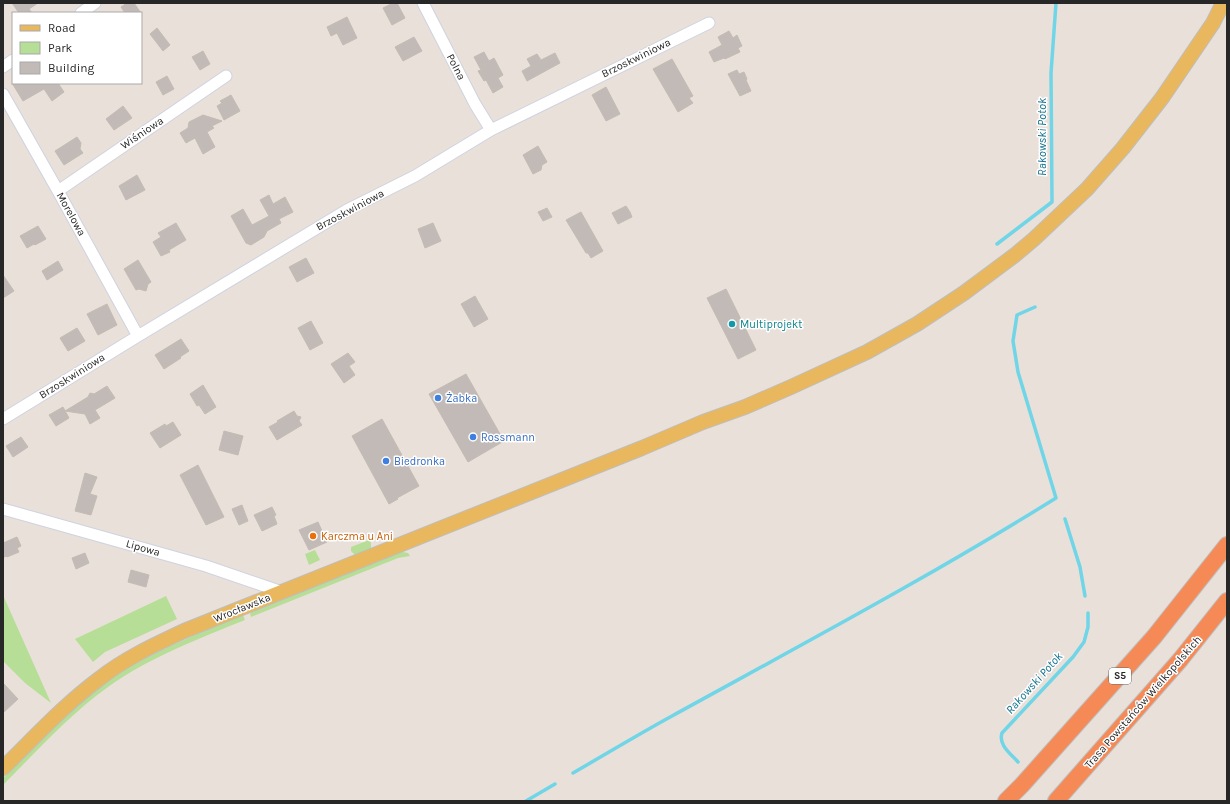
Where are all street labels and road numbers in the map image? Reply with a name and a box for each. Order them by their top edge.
street label: Brzoskwiniowa [599,36,673,80]
street label: Polna [444,52,468,82]
street label: Wiśniowa [118,114,166,152]
street label: Brzoskwiniowa [314,187,386,233]
street label: Morelowa [54,190,88,238]
street label: Brzoskwiniowa [37,351,107,401]
street label: Lipowa [124,537,162,559]
street label: Wrocławska [212,591,272,625]
street label: Trasa Powstańców Wielkopolskich [1082,633,1204,771]
road number: S5 [1109,668,1131,684]

